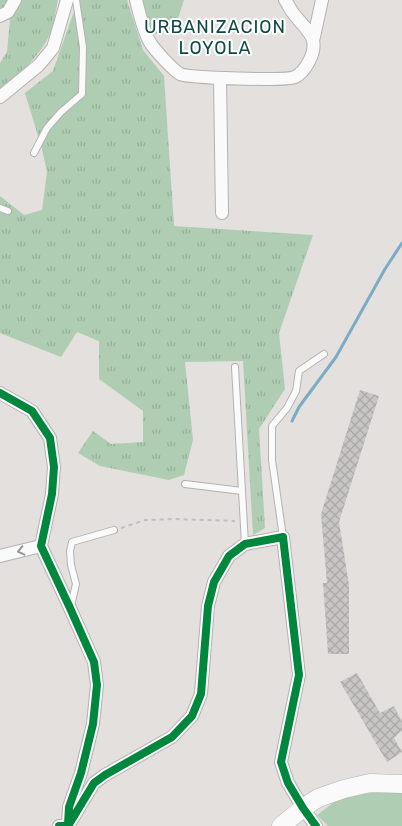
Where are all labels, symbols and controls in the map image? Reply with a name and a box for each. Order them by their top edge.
district label: URBANIZACION LOYOLA [144,16,286,59]
one-way arrow [16,545,25,556]

